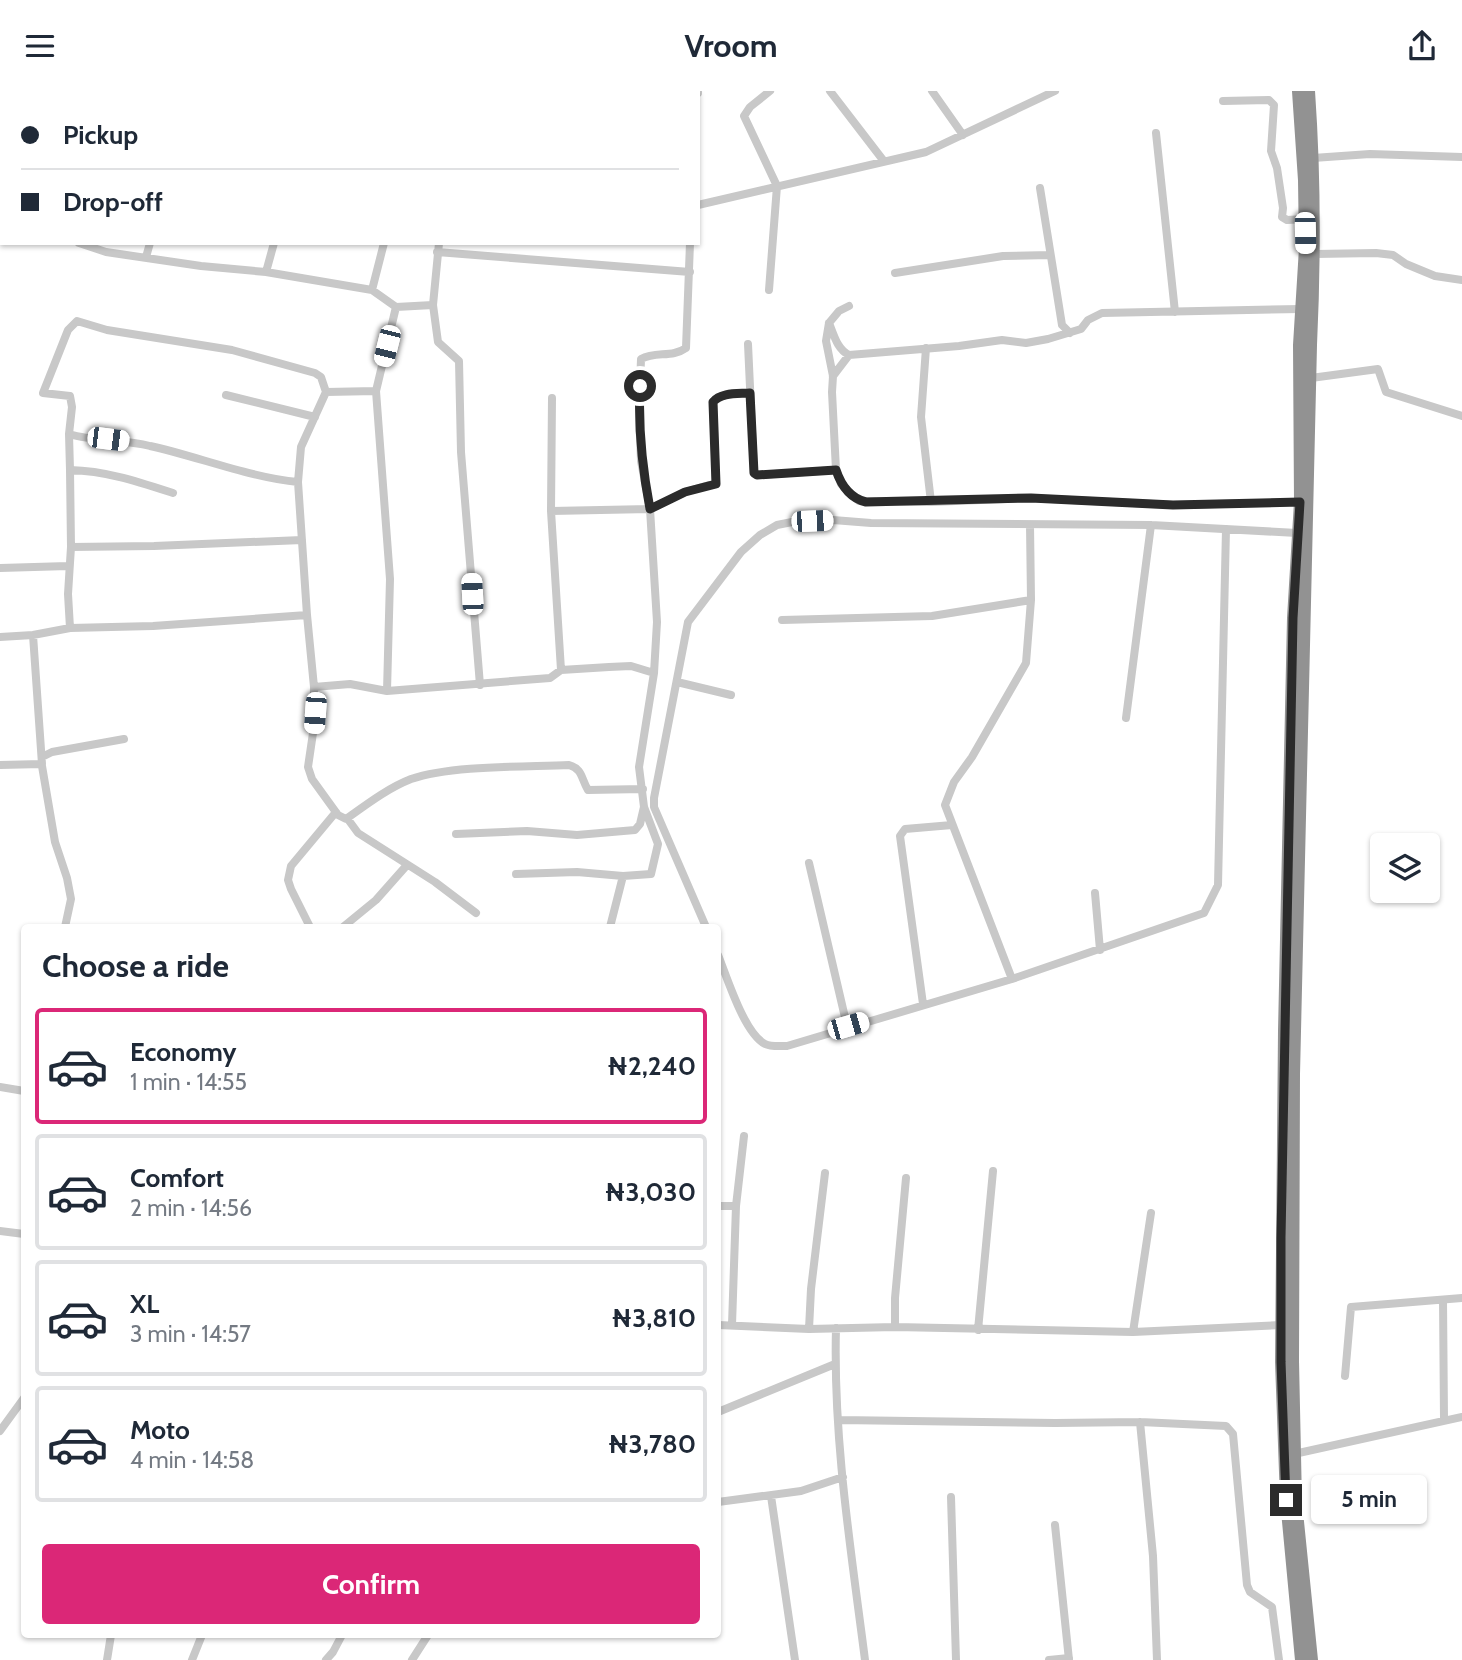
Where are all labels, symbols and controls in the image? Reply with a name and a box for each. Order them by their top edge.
text: Vroom [684,26,778,65]
icon: menu [21,27,59,65]
icon: share [1403,27,1441,65]
text: Pickup [63,119,138,151]
text: Drop-off [63,186,163,218]
car [1295,212,1316,254]
car [372,323,403,369]
route start [624,370,656,402]
car [86,426,131,452]
car [791,510,834,532]
car [461,572,484,616]
car [304,691,327,735]
map controls [1370,833,1440,903]
button: layers [1370,833,1440,903]
text: Choose a ride [42,946,229,985]
car [825,1010,872,1042]
icon: car [46,1035,109,1098]
text: Economy [130,1036,236,1068]
text: ₦2,240 [607,1050,696,1082]
text: 1 min · 14:55 [130,1068,247,1096]
icon: car [46,1161,109,1224]
text: Comfort [130,1162,224,1194]
text: ₦3,030 [604,1176,696,1208]
text: 2 min · 14:56 [130,1194,252,1222]
icon: car [46,1287,109,1350]
text: XL [130,1288,159,1320]
text: ₦3,810 [611,1302,696,1334]
text: 3 min · 14:57 [130,1320,251,1348]
icon: car [46,1413,109,1476]
text: Moto [130,1414,190,1446]
text: ₦3,780 [608,1428,696,1460]
text: 4 min · 14:58 [130,1446,254,1474]
callout: 5 min [1310,1475,1426,1525]
route end [1270,1484,1302,1516]
text: 5 min [1341,1485,1397,1513]
button: Confirm [42,1544,700,1624]

